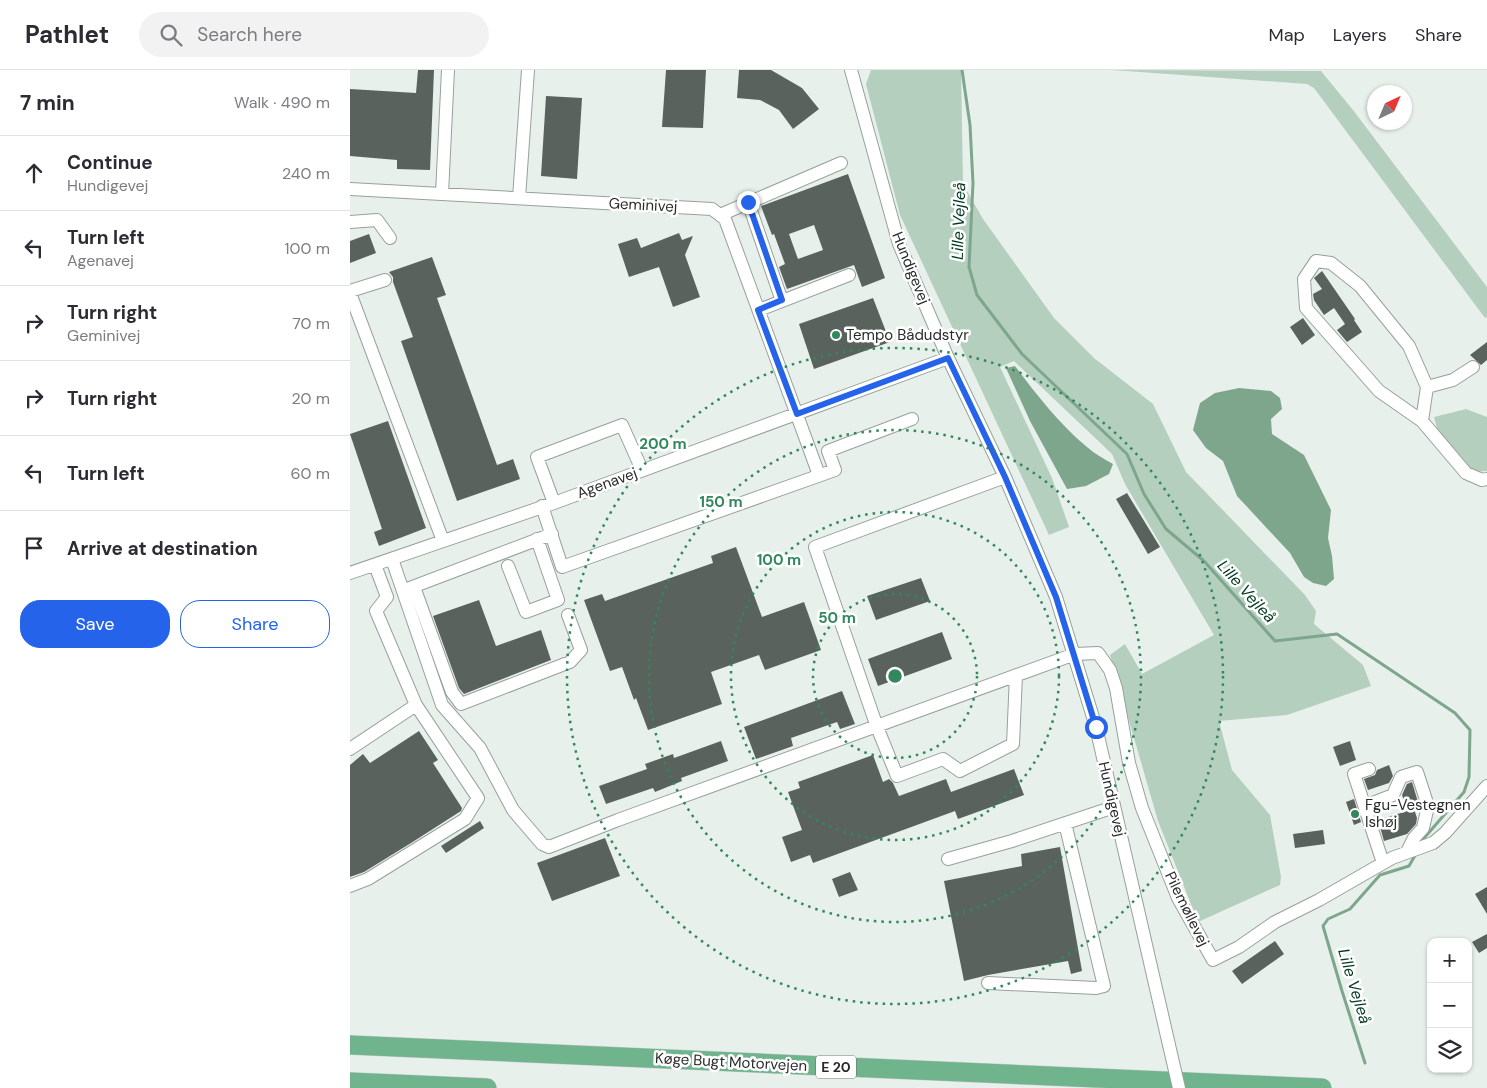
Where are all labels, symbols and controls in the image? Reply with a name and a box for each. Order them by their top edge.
search box [139,12,489,57]
text: Pathlet [25,19,109,50]
icon: search [157,21,185,49]
text: Search here [197,22,302,47]
text: Map [1269,23,1305,47]
text: Layers [1333,23,1387,47]
text: Share [1415,23,1462,47]
north arrow [1367,85,1412,130]
text: 7 min [20,89,75,117]
text: Walk · 490 m [234,92,330,113]
text: Continue [67,150,153,175]
icon: ahead [20,159,48,187]
text: 240 m [282,163,330,184]
text: Hundigevej [67,175,149,196]
water label: Lille Vejleå [947,182,970,260]
route end [737,191,760,214]
street label: Geminivej [608,193,678,217]
text: Turn left [67,225,145,250]
street label: Hundigevej [887,229,935,307]
icon: left [20,234,48,262]
text: 100 m [285,238,330,259]
text: Agenavej [67,250,134,271]
text: Turn right [67,300,157,325]
icon: right [20,309,48,337]
text: 70 m [292,313,330,334]
text: Geminivej [67,325,140,346]
place label: Tempo Bådudstyr [846,325,969,345]
marker: Tempo Bådudstyr [830,329,842,341]
icon: right [20,384,48,412]
text: Turn right [67,386,157,411]
text: 20 m [291,388,330,409]
text: 200 m [639,434,687,454]
icon: left [20,459,48,487]
text: Turn left [67,461,145,486]
text: 60 m [290,463,330,484]
street label: Agenavej [574,463,640,503]
text: 150 m [700,492,743,512]
icon: arrive [20,534,48,562]
text: Arrive at destination [67,536,258,561]
text: 100 m [757,550,801,570]
water label: Lille Vejleå [1213,555,1281,627]
button: Save [20,600,170,648]
button: Share [180,600,330,648]
text: 50 m [818,608,856,628]
centre of rings [886,667,904,685]
route start [1085,716,1108,739]
street label: Hundigevej [1094,760,1130,838]
place label: Fgu-Vestegnen Ishøj [1365,795,1471,832]
marker: Fgu-Vestegnen Ishøj [1349,808,1361,820]
street label: Pilemøllevej [1160,868,1214,950]
map controls [1427,938,1472,1073]
button: + [1427,938,1472,983]
water label: Lille Vejleå [1333,946,1376,1027]
button: − [1427,983,1472,1028]
button: layers [1427,1028,1472,1073]
street label: Køge Bugt Motorvejen [654,1048,808,1076]
road number: E 20 [816,1056,856,1079]

